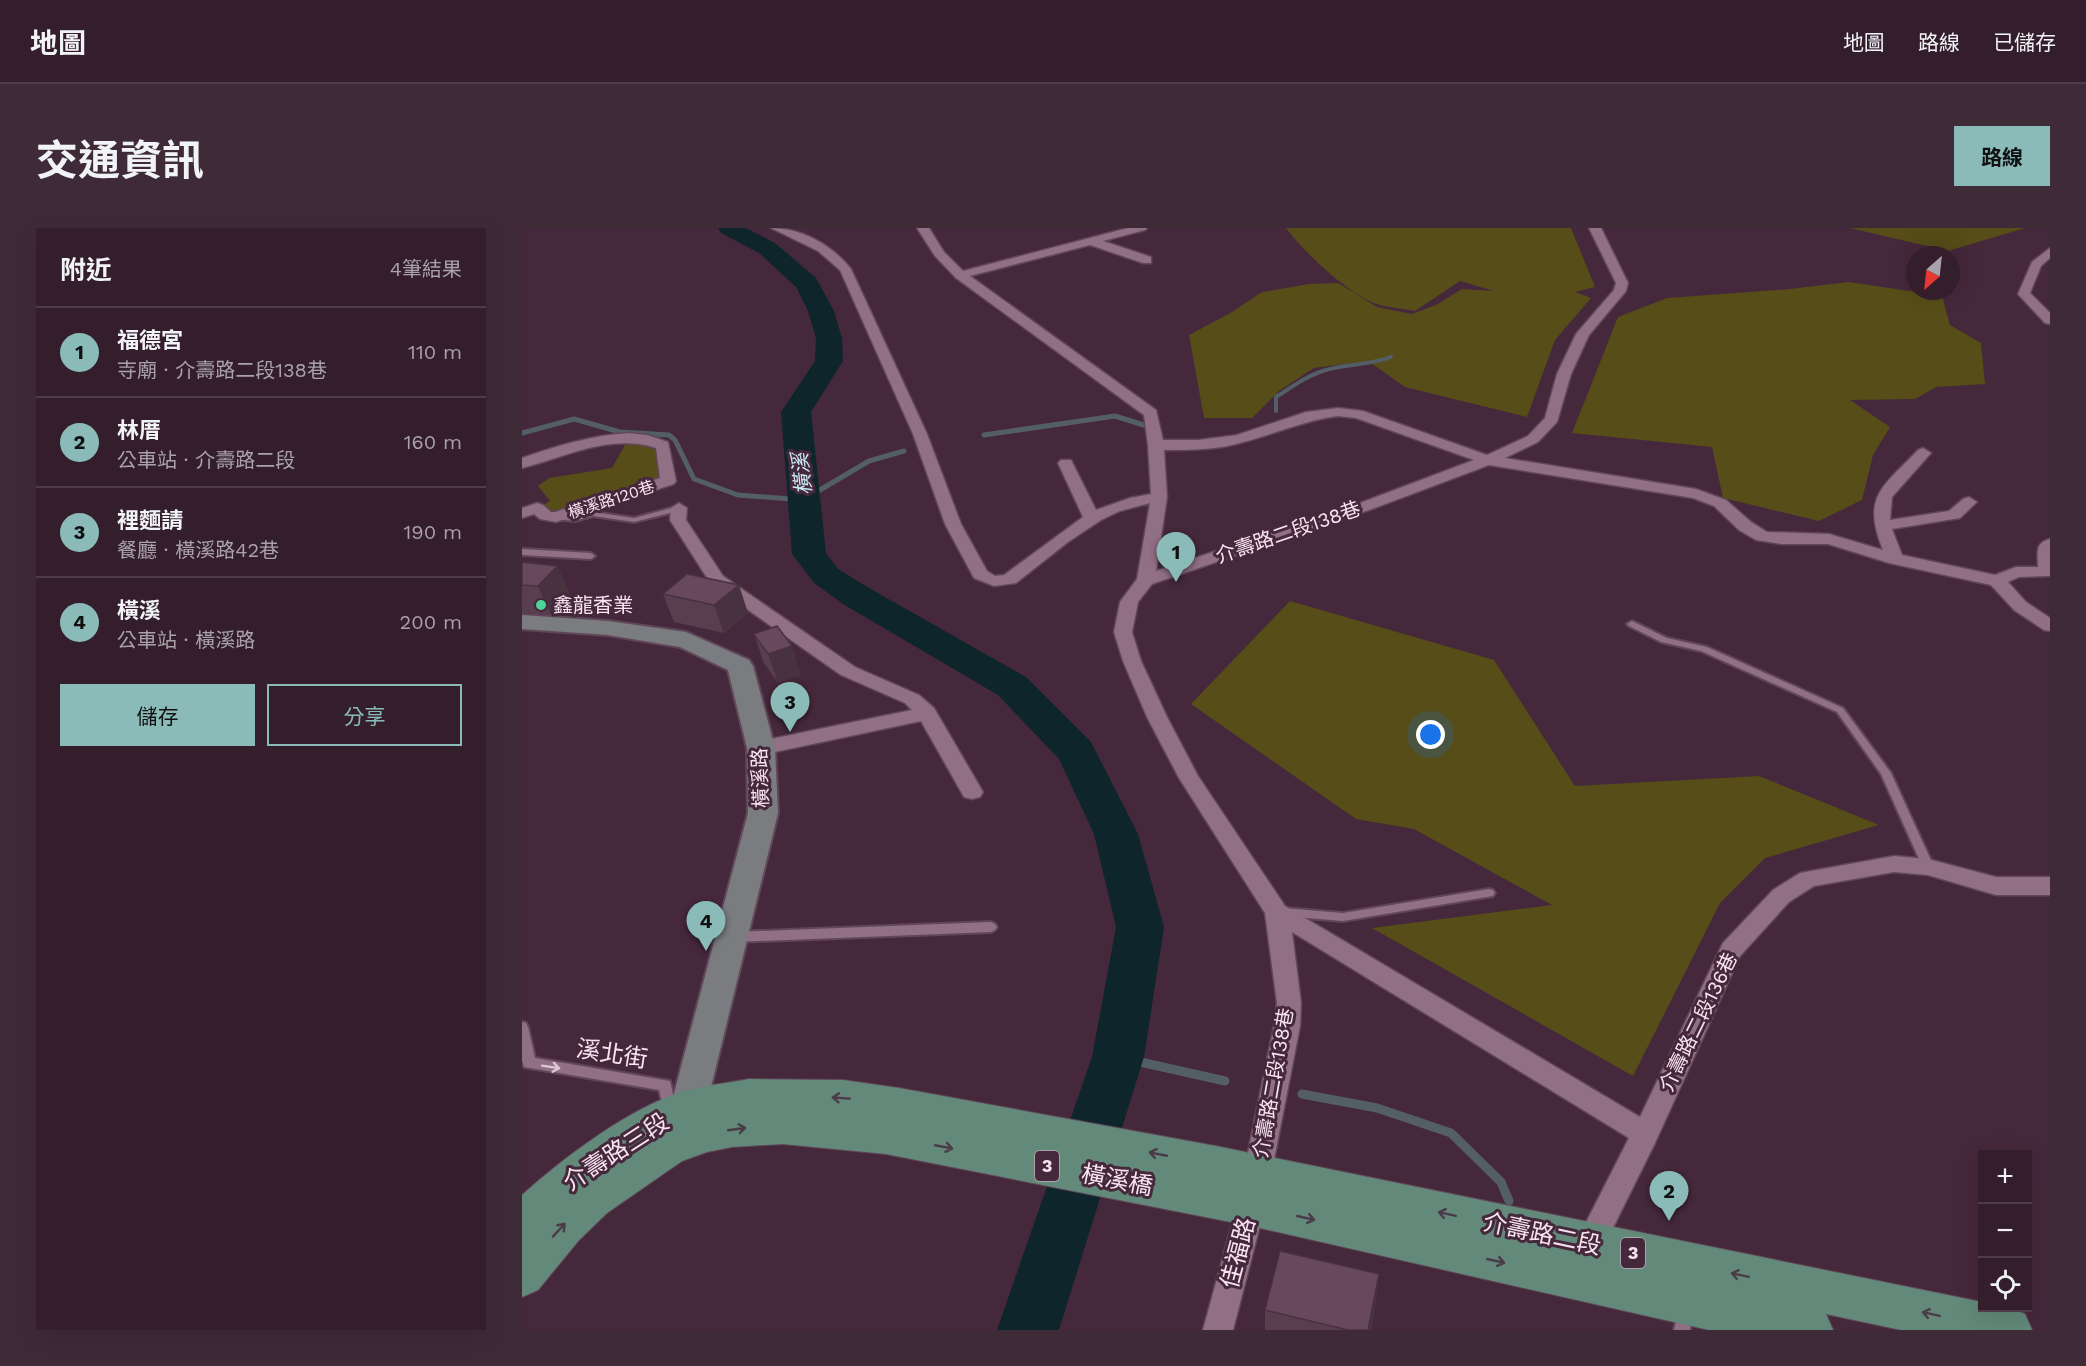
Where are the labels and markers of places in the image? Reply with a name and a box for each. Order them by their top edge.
pin: 1 [1156,532,1196,582]
place label: 鑫龍香業 [553,593,633,617]
marker: 鑫龍香業 [534,598,548,612]
pin: 3 [770,682,810,732]
pin: 4 [686,902,726,951]
pin: 2 [1650,1172,1688,1221]

